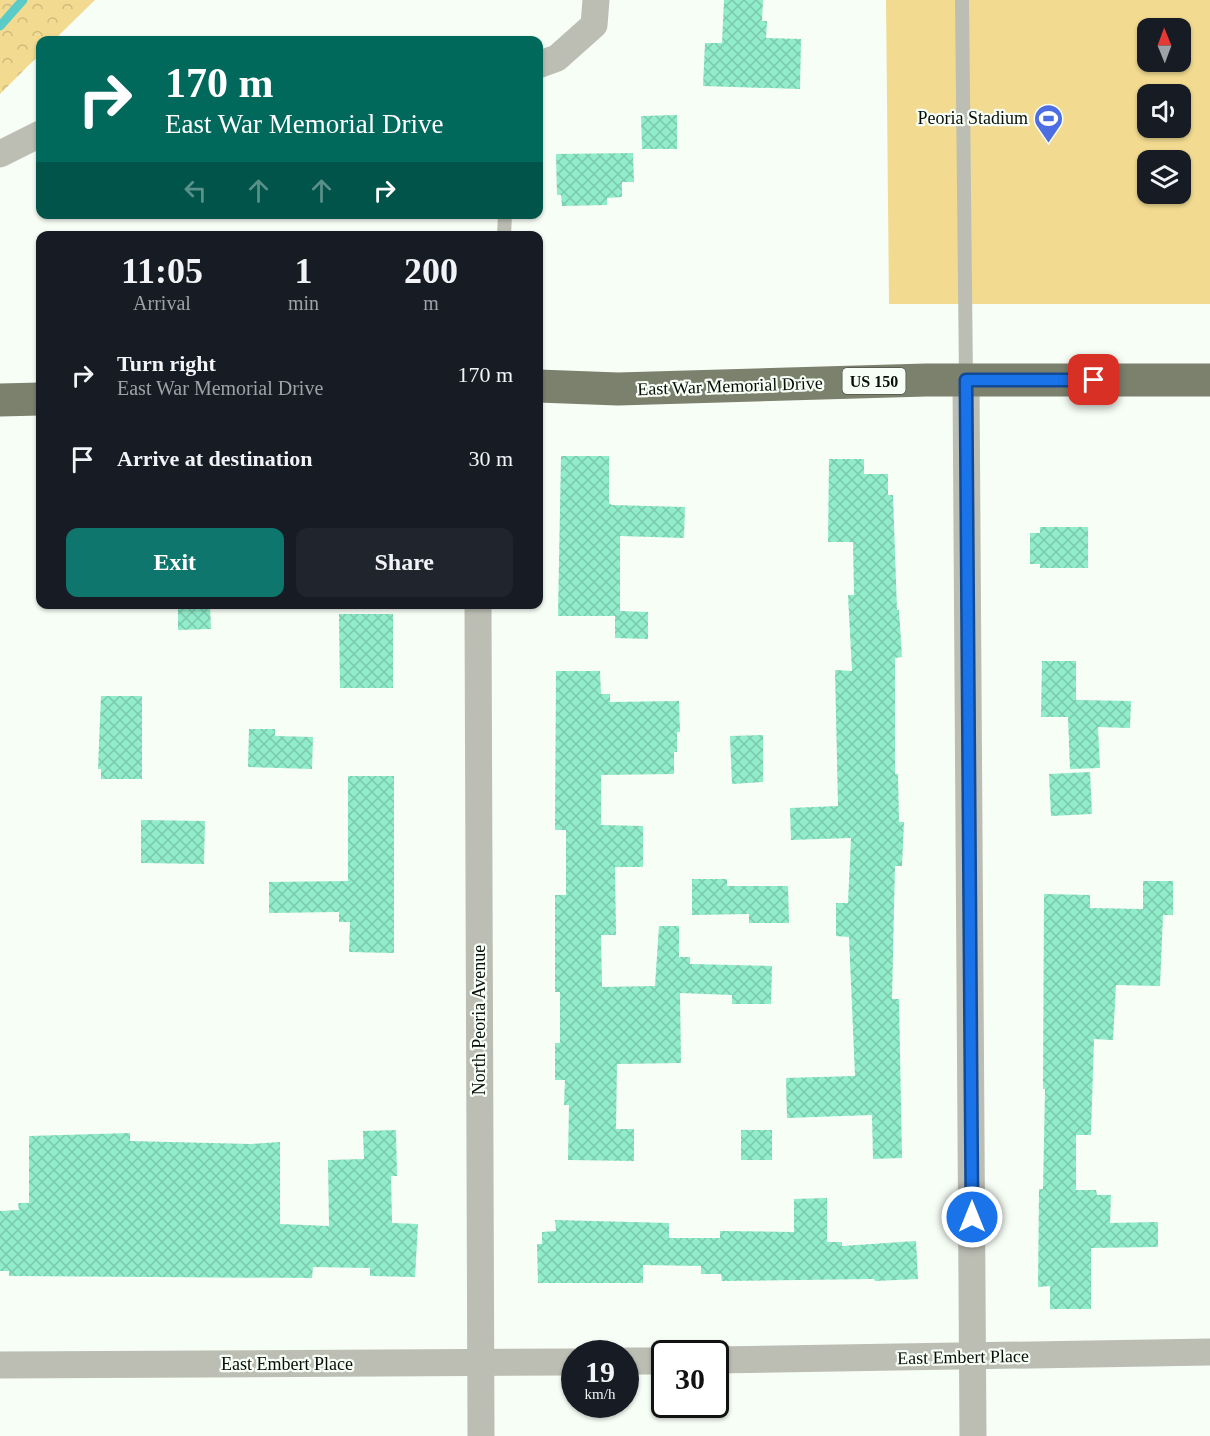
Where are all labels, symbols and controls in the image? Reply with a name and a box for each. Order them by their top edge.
north arrow [1137,18,1191,72]
map controls [1137,18,1191,204]
icon: right [66,60,144,138]
text: 170 m [165,60,274,106]
button: sound [1137,84,1191,138]
sports icon: Peoria Stadium [1033,102,1065,144]
place label: Peoria Stadium [918,108,1028,128]
text: East War Memorial Drive [165,109,444,139]
button: layers [1137,150,1191,204]
icon: left [179,174,212,207]
icon: ahead [242,174,275,207]
icon: ahead [305,174,338,207]
icon: right [368,174,401,207]
text: 11:05 [121,251,203,291]
text: 1 [294,251,312,291]
text: 200 [404,251,458,291]
text: Arrival [133,292,191,314]
text: min [288,292,319,314]
text: m [423,292,439,314]
text: Turn right [117,351,216,376]
pin [1068,354,1119,405]
icon: right [66,359,99,392]
text: 170 m [457,362,513,387]
icon: arrive [1077,363,1110,396]
road number: US 150 [842,368,906,394]
street label: East War Memorial Drive [637,373,823,399]
text: East War Memorial Drive [117,377,323,399]
icon: arrive [66,443,99,476]
text: Arrive at destination [117,446,313,471]
text: 30 m [468,446,513,471]
button: Exit [66,528,284,597]
button: Share [296,528,513,597]
street label: North Peoria Avenue [469,945,489,1095]
position arrow [940,1185,1004,1249]
speed limit sign: 30 [651,1340,729,1418]
street label: East Embert Place [897,1346,1029,1368]
street label: East Embert Place [221,1354,353,1374]
text: 19 [585,1355,615,1388]
text: km/h [585,1386,615,1402]

